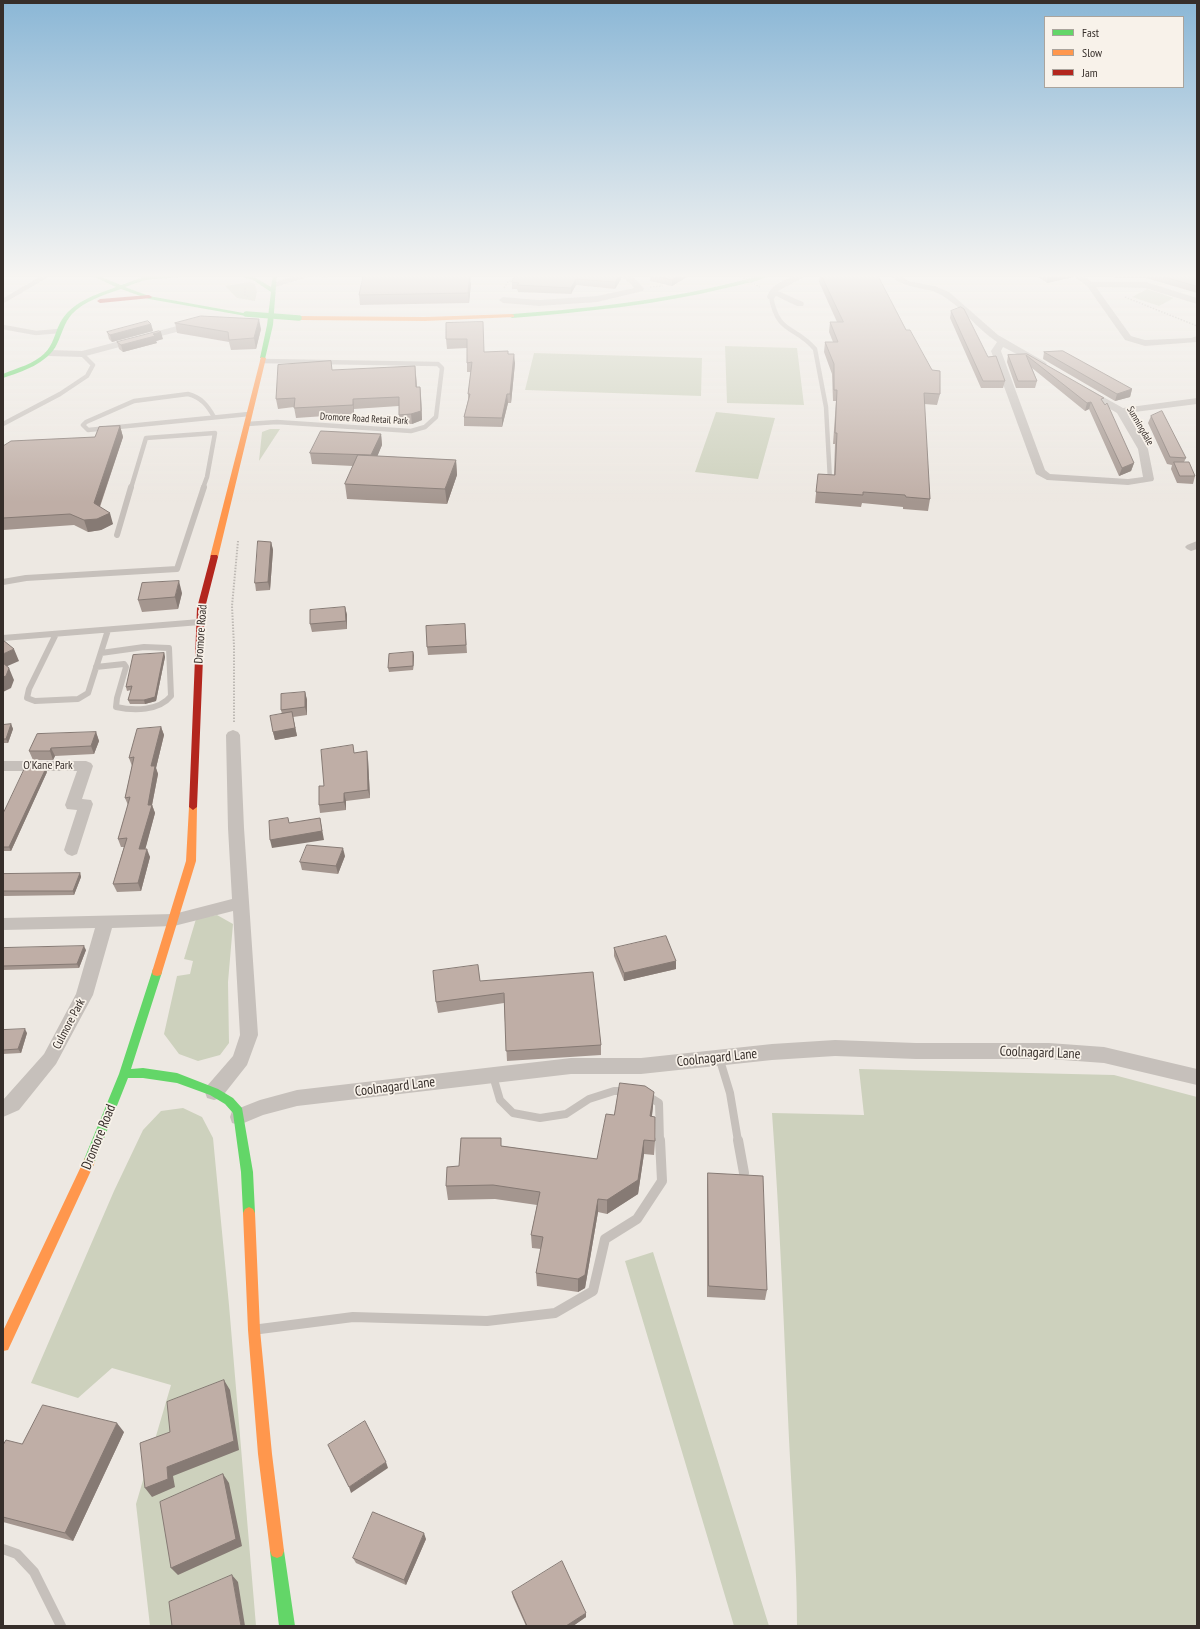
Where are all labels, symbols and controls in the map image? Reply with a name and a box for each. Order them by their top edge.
legend [1044,16,1184,88]
text: Fast [1082,25,1099,40]
text: Slow [1082,45,1102,60]
text: Jam [1082,65,1098,80]
street label: Sunningdale [1124,404,1156,448]
street label: Dromore Road Retail Park [320,411,408,427]
street label: Dromore Road [192,604,210,664]
street label: O'Kane Park [23,759,73,773]
street label: Culmore Park [50,996,88,1052]
street label: Coolnagard Lane [999,1043,1081,1063]
street label: Coolnagard Lane [676,1045,758,1071]
street label: Coolnagard Lane [354,1074,436,1100]
street label: Dromore Road [78,1102,120,1172]

